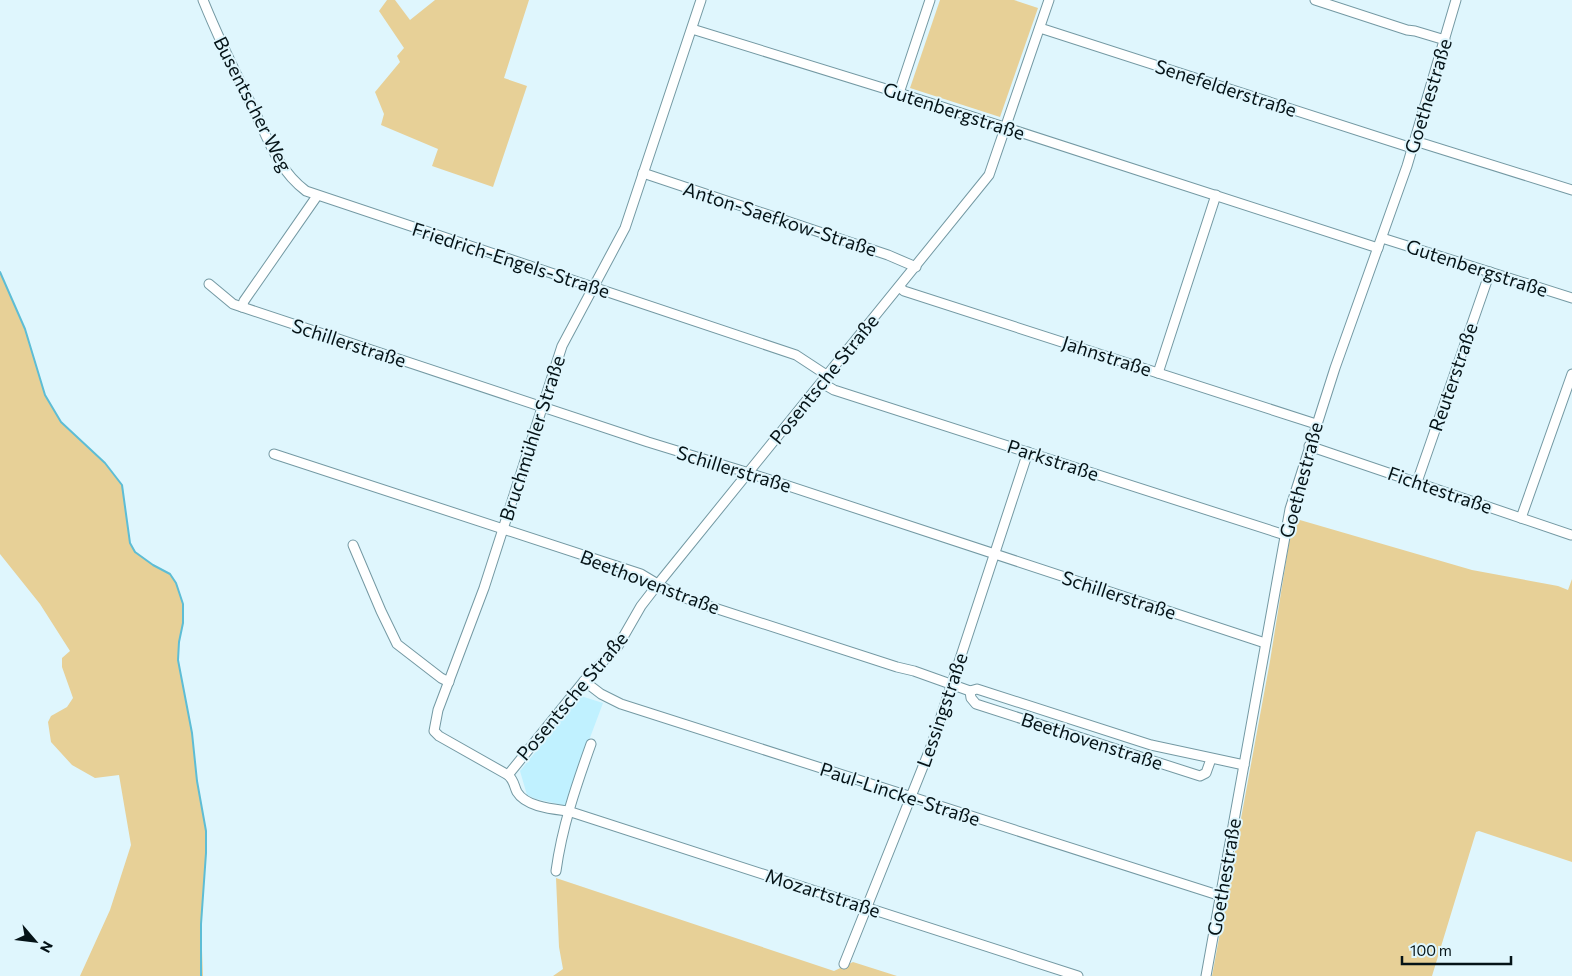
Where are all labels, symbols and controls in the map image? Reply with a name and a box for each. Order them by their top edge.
street label: Busentscher Weg [209,32,297,175]
street label: Goethestraße [1399,36,1456,156]
street label: Senefelderstraße [1153,54,1300,121]
street label: Gutenbergstraße [880,77,1028,144]
street label: Anton-Saefkow-Straße [680,176,880,261]
street label: Friedrich-Engels-Straße [410,217,613,302]
street label: Gutenbergstraße [1403,234,1551,301]
street label: Posentsche Straße [764,309,883,448]
street label: Schillerstraße [289,313,409,372]
street label: Reuterstraße [1423,320,1482,434]
street label: Jahnstraße [1060,330,1155,381]
street label: Bruchmühler Straße [494,352,569,523]
street label: Goethestraße [1274,419,1327,540]
street label: Parkstraße [1004,434,1102,485]
street label: Schillerstraße [674,440,794,497]
street label: Fichtestraße [1385,461,1495,518]
street label: Beethovenstraße [577,544,723,619]
street label: Schillerstraße [1059,565,1179,624]
street label: Posentsche Straße [511,627,632,764]
street label: Lessingstraße [911,650,972,770]
street label: Beethovenstraße [1018,707,1166,774]
street label: Paul-Lincke-Straße [817,757,983,830]
street label: Goethestraße [1202,816,1245,938]
street label: Mozartstraße [763,863,884,922]
north arrow [10,916,60,966]
scale bar [1402,934,1511,966]
text: N [37,939,57,956]
text: 100 m [1410,941,1452,959]

